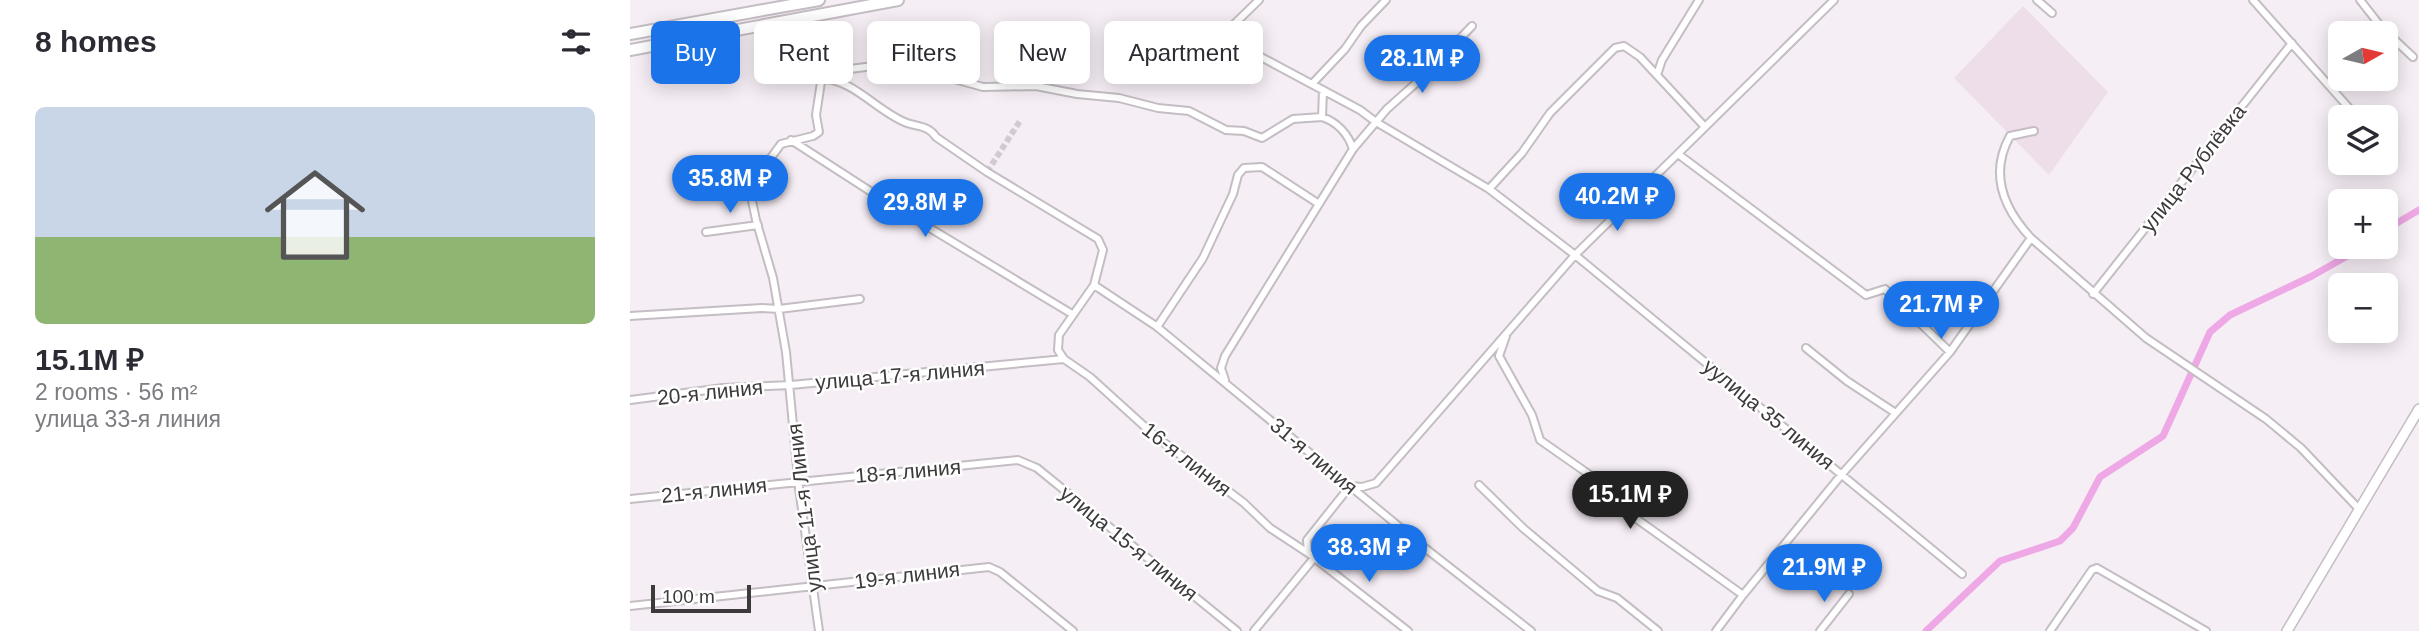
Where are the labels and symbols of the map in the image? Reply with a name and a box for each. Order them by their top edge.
north arrow [2328,21,2398,91]
pin: 28.1M ₽ [1357,36,1487,95]
street label: улица Рублёвка [2136,99,2250,236]
pin: 35.8M ₽ [665,156,795,215]
pin: 40.2M ₽ [1552,174,1682,233]
pin: 29.8M ₽ [860,180,990,239]
pin: 21.7M ₽ [1876,282,2006,341]
street label: уулица 35 линия [1699,354,1839,474]
street label: улица 17-я линия [814,356,986,394]
street label: 20-я линия [656,375,764,409]
street label: 31-я линия [1266,413,1362,499]
street label: 16-я линия [1138,417,1236,501]
street label: улица 11-я Линия [782,422,826,594]
street label: 18-я линия [854,455,962,487]
pin: 15.1M ₽ [1565,472,1695,531]
street label: 21-я линия [660,473,768,507]
street label: улица 15-я линия [1056,481,1202,605]
pin: 38.3M ₽ [1304,524,1434,584]
pin: 21.9M ₽ [1759,544,1889,604]
street label: 19-я линия [853,557,961,593]
scale bar [651,582,751,614]

